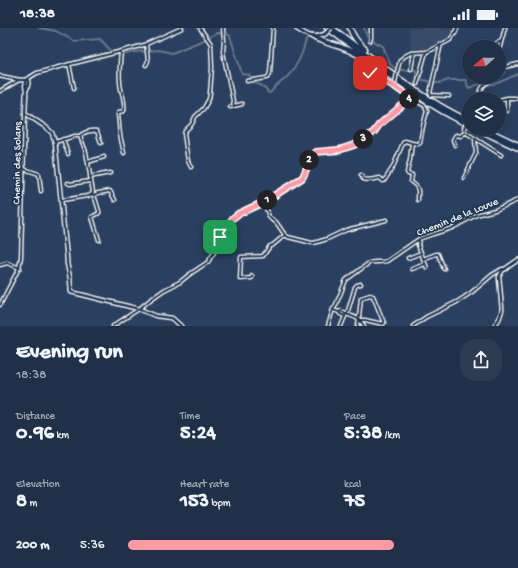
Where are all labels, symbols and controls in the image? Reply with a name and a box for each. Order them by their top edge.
text: 18:38 [20,5,55,23]
north arrow [462,40,506,84]
map controls [462,40,506,136]
pin [353,56,387,90]
icon: check [359,62,381,84]
pin: 4 [399,89,419,109]
button: layers [462,92,506,136]
text: 4 [406,93,412,105]
street label: Chemin des Solans [11,121,25,205]
pin: 3 [353,129,373,149]
text: 3 [360,133,366,145]
pin: 2 [299,150,319,170]
text: 2 [306,154,312,166]
pin: 1 [257,190,277,210]
text: 1 [265,194,269,206]
street label: Chemin de la Louve [415,196,501,240]
pin [203,220,237,254]
icon: arrive [209,226,231,248]
button: share [460,339,502,381]
text: Evening run [16,340,123,366]
text: 18:38 [16,368,46,383]
text: Distance [16,411,55,423]
text: Time [180,411,200,423]
text: Pace [344,411,366,423]
text: 0.96 [16,423,54,446]
text: 5:24 [180,423,216,446]
text: 5:38 [344,423,382,446]
text: km [54,430,69,442]
text: /km [382,430,400,442]
text: Elevation [16,479,60,491]
text: Heart rate [180,479,229,491]
text: kcal [344,479,361,491]
text: 8 [16,491,27,514]
text: 153 [180,491,209,514]
text: 75 [344,491,365,514]
text: m [27,498,37,510]
text: bpm [209,498,231,510]
text: 200 m [16,538,49,553]
text: 5:36 [80,538,104,553]

